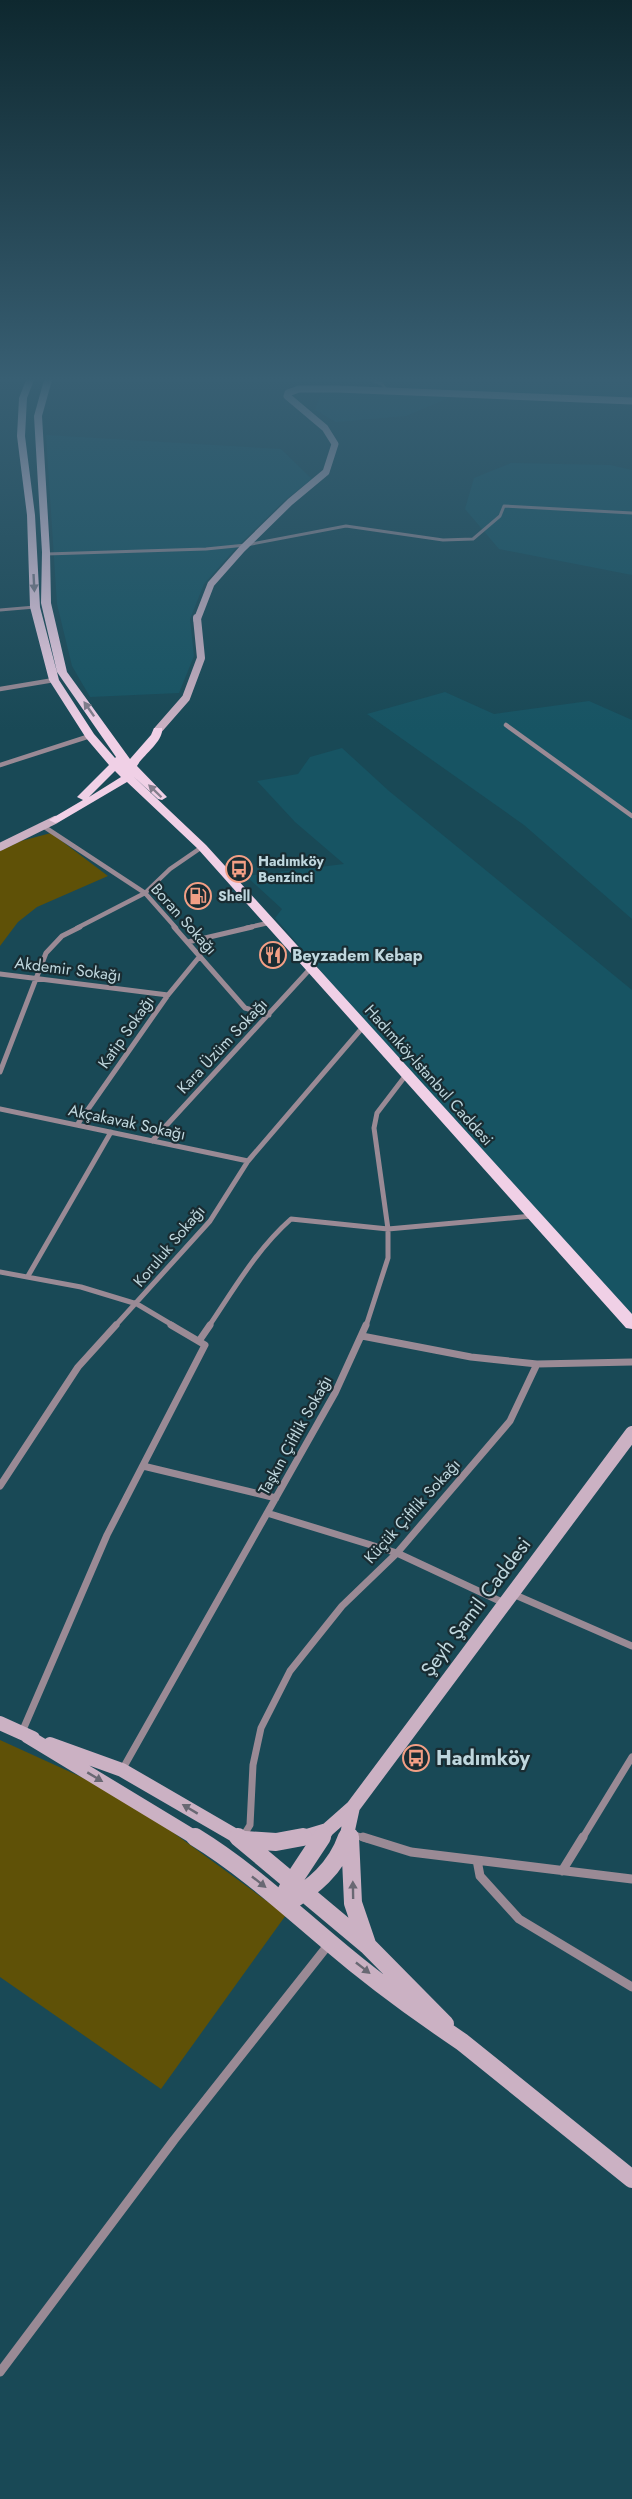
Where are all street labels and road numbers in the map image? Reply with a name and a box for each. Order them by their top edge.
street label: Boran Sokağı [145,878,223,960]
street label: Akdemir Sokağı [13,951,123,987]
street label: Katip Sokağı [92,991,160,1073]
street label: Kara Üzüm Sokağı [172,993,272,1099]
street label: Hadımköy-İstanbul Caddesi [359,999,499,1151]
street label: Akçakavak Sokağı [66,1098,188,1146]
street label: Koruluk Sokağı [128,1200,210,1292]
street label: Taşkın Çiftlik Sokağı [253,1371,337,1499]
street label: Küçük Çiftlik Sokağı [359,1453,465,1569]
street label: Şeyh Şamil Caddesi [414,1531,538,1683]

